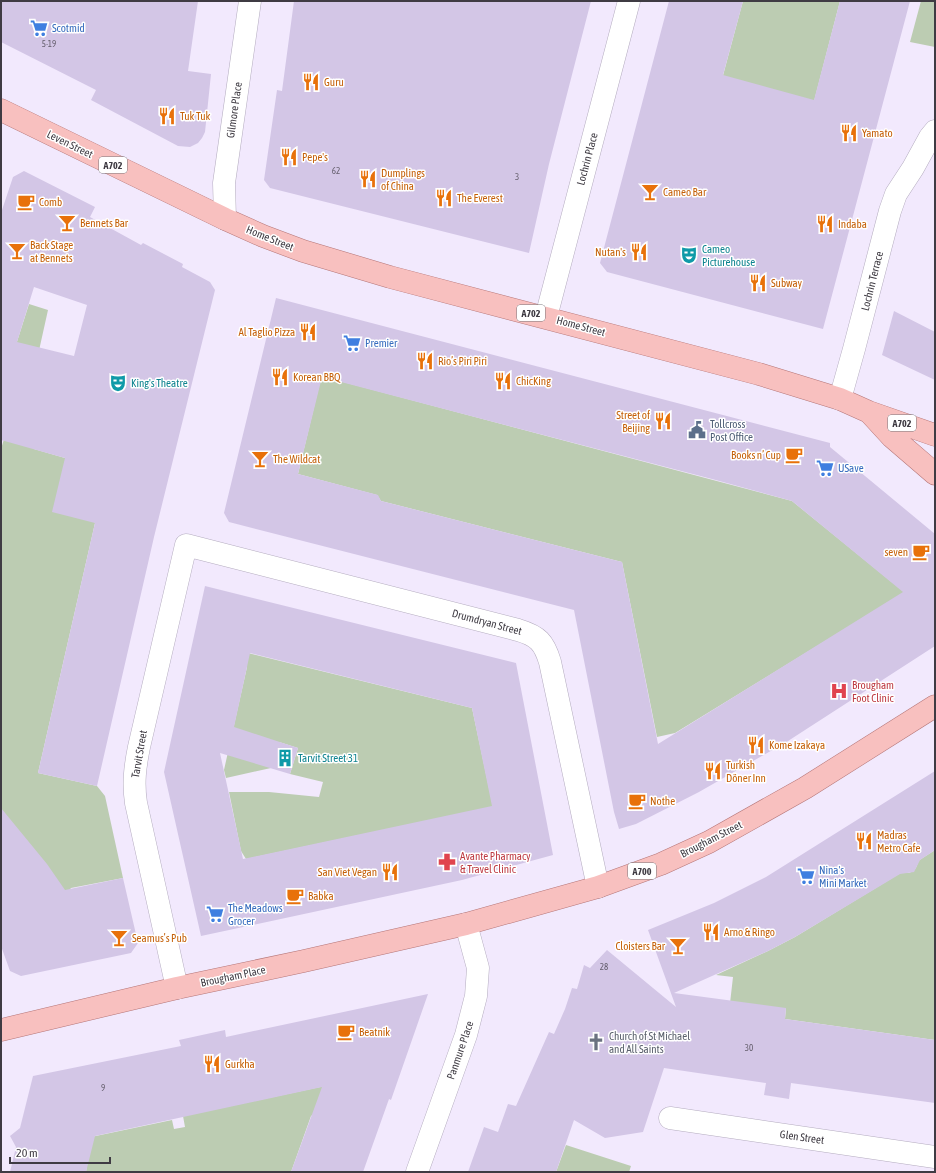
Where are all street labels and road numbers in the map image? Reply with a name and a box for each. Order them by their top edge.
street label: Gilmore Place [224,81,244,139]
street label: Leven Street [45,128,95,160]
street label: Lochrin Place [574,131,600,187]
road number: A702 [99,157,127,173]
street label: Home Street [245,223,295,253]
street label: Lochrin Terrace [859,250,885,312]
road number: A702 [517,305,545,321]
street label: Home Street [555,314,607,338]
road number: A702 [888,415,916,431]
street label: Drumdryan Street [451,607,523,637]
street label: Tarvit Street [129,729,149,779]
street label: Brougham Street [678,818,744,860]
road number: A700 [628,863,656,879]
street label: Brougham Place [199,963,267,989]
street label: Panmure Place [444,1019,476,1081]
street label: Glen Street [779,1128,825,1146]

